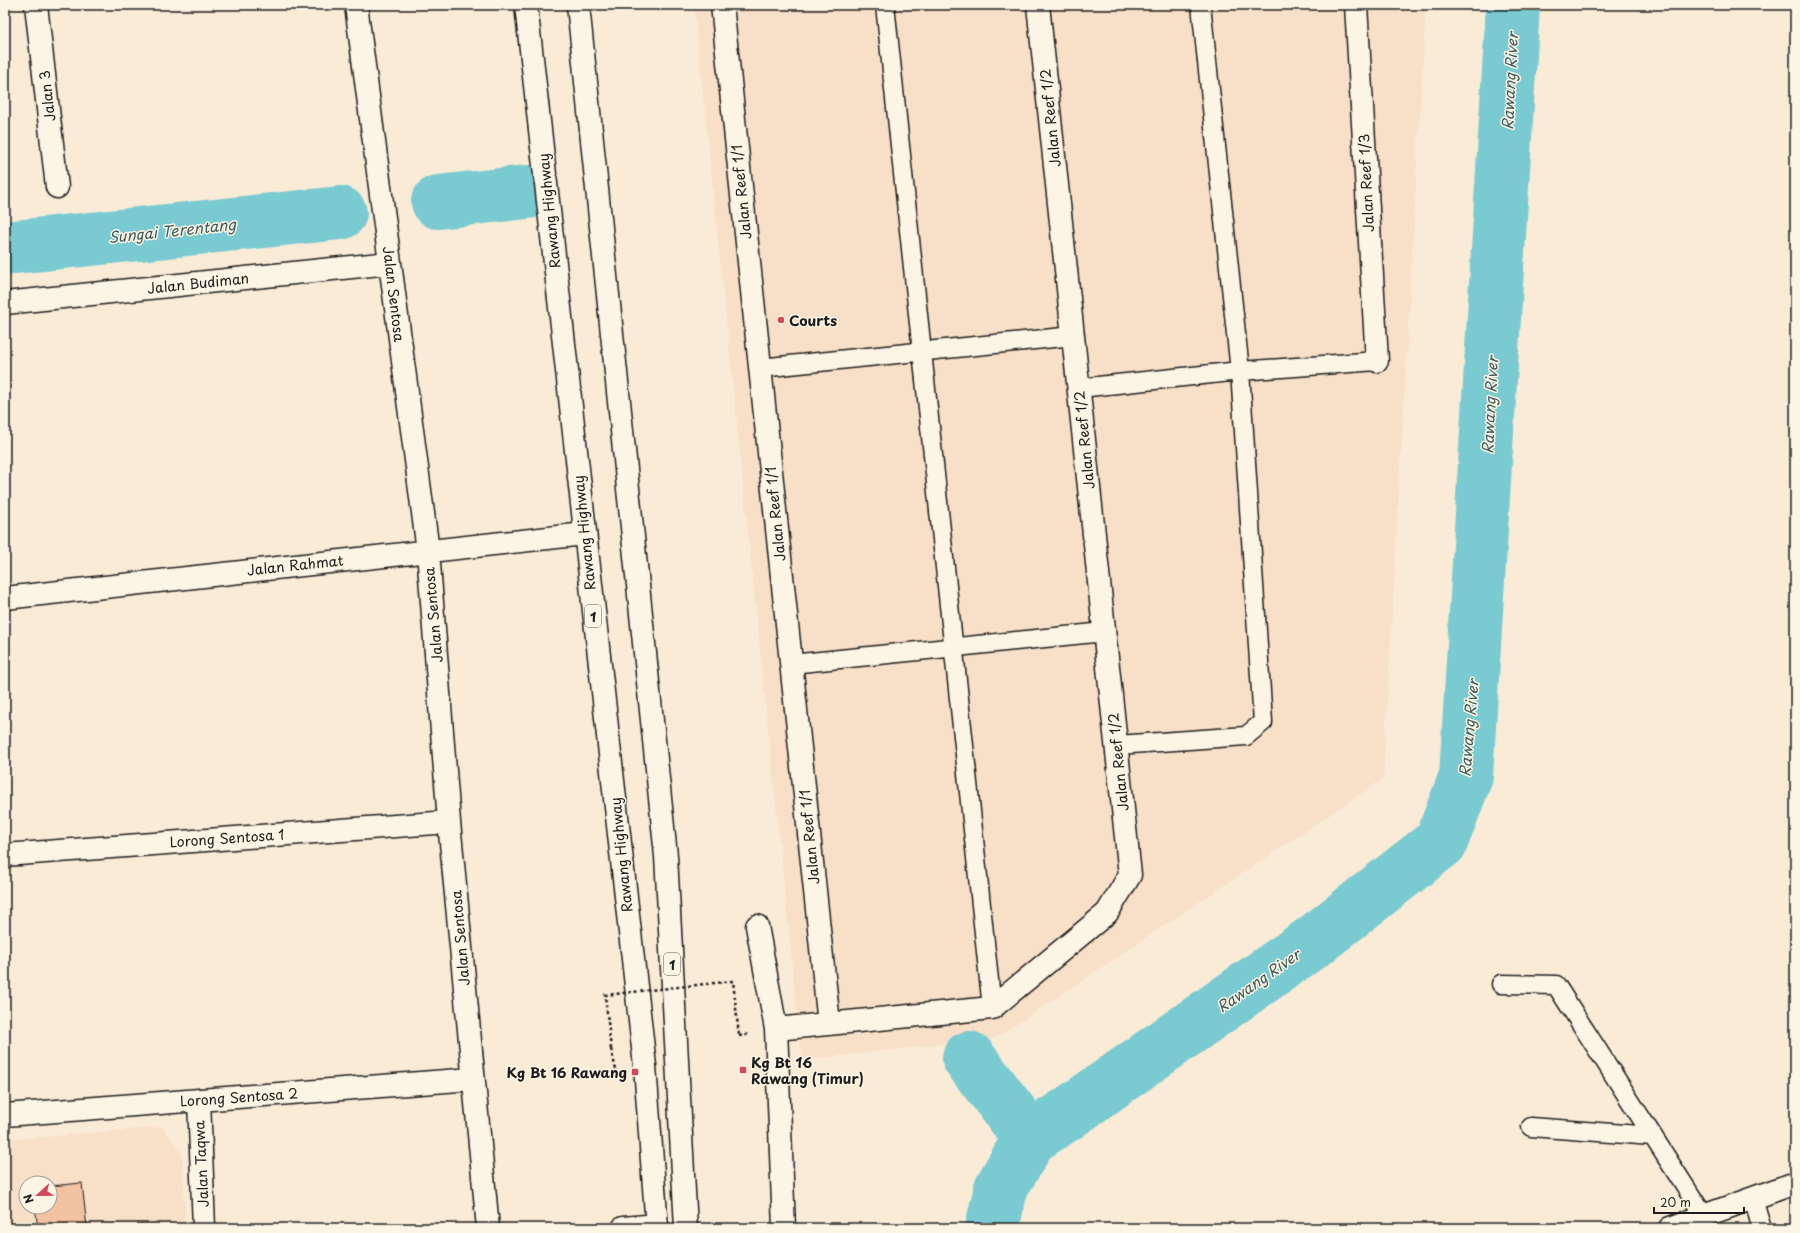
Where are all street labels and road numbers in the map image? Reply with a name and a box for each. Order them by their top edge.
street label: Jalan Reef 1/2 [1034,68,1066,168]
street label: Jalan 3 [33,69,61,123]
street label: Jalan Reef 1/3 [1353,133,1379,233]
street label: Jalan Reef 1/1 [726,143,756,241]
street label: Rawang Highway [533,152,565,270]
street label: Jalan Sentosa [378,245,410,343]
street label: Jalan Budiman [146,267,250,299]
street label: Jalan Reef 1/2 [1068,390,1100,490]
street label: Jalan Reef 1/1 [760,465,790,563]
street label: Rawang Highway [568,474,600,592]
street label: Jalan Rahmat [246,549,344,581]
street label: Jalan Sentosa [418,566,448,664]
road number: 1 [585,605,601,627]
street label: Jalan Reef 1/2 [1102,712,1134,812]
street label: Jalan Reef 1/1 [794,788,824,886]
street label: Rawang Highway [605,796,637,914]
street label: Lorong Sentosa 1 [169,824,285,852]
street label: Jalan Sentosa [445,889,475,987]
road number: 1 [664,953,680,975]
street label: Lorong Sentosa 2 [179,1082,299,1112]
street label: Jalan Taqwa [188,1119,214,1208]

